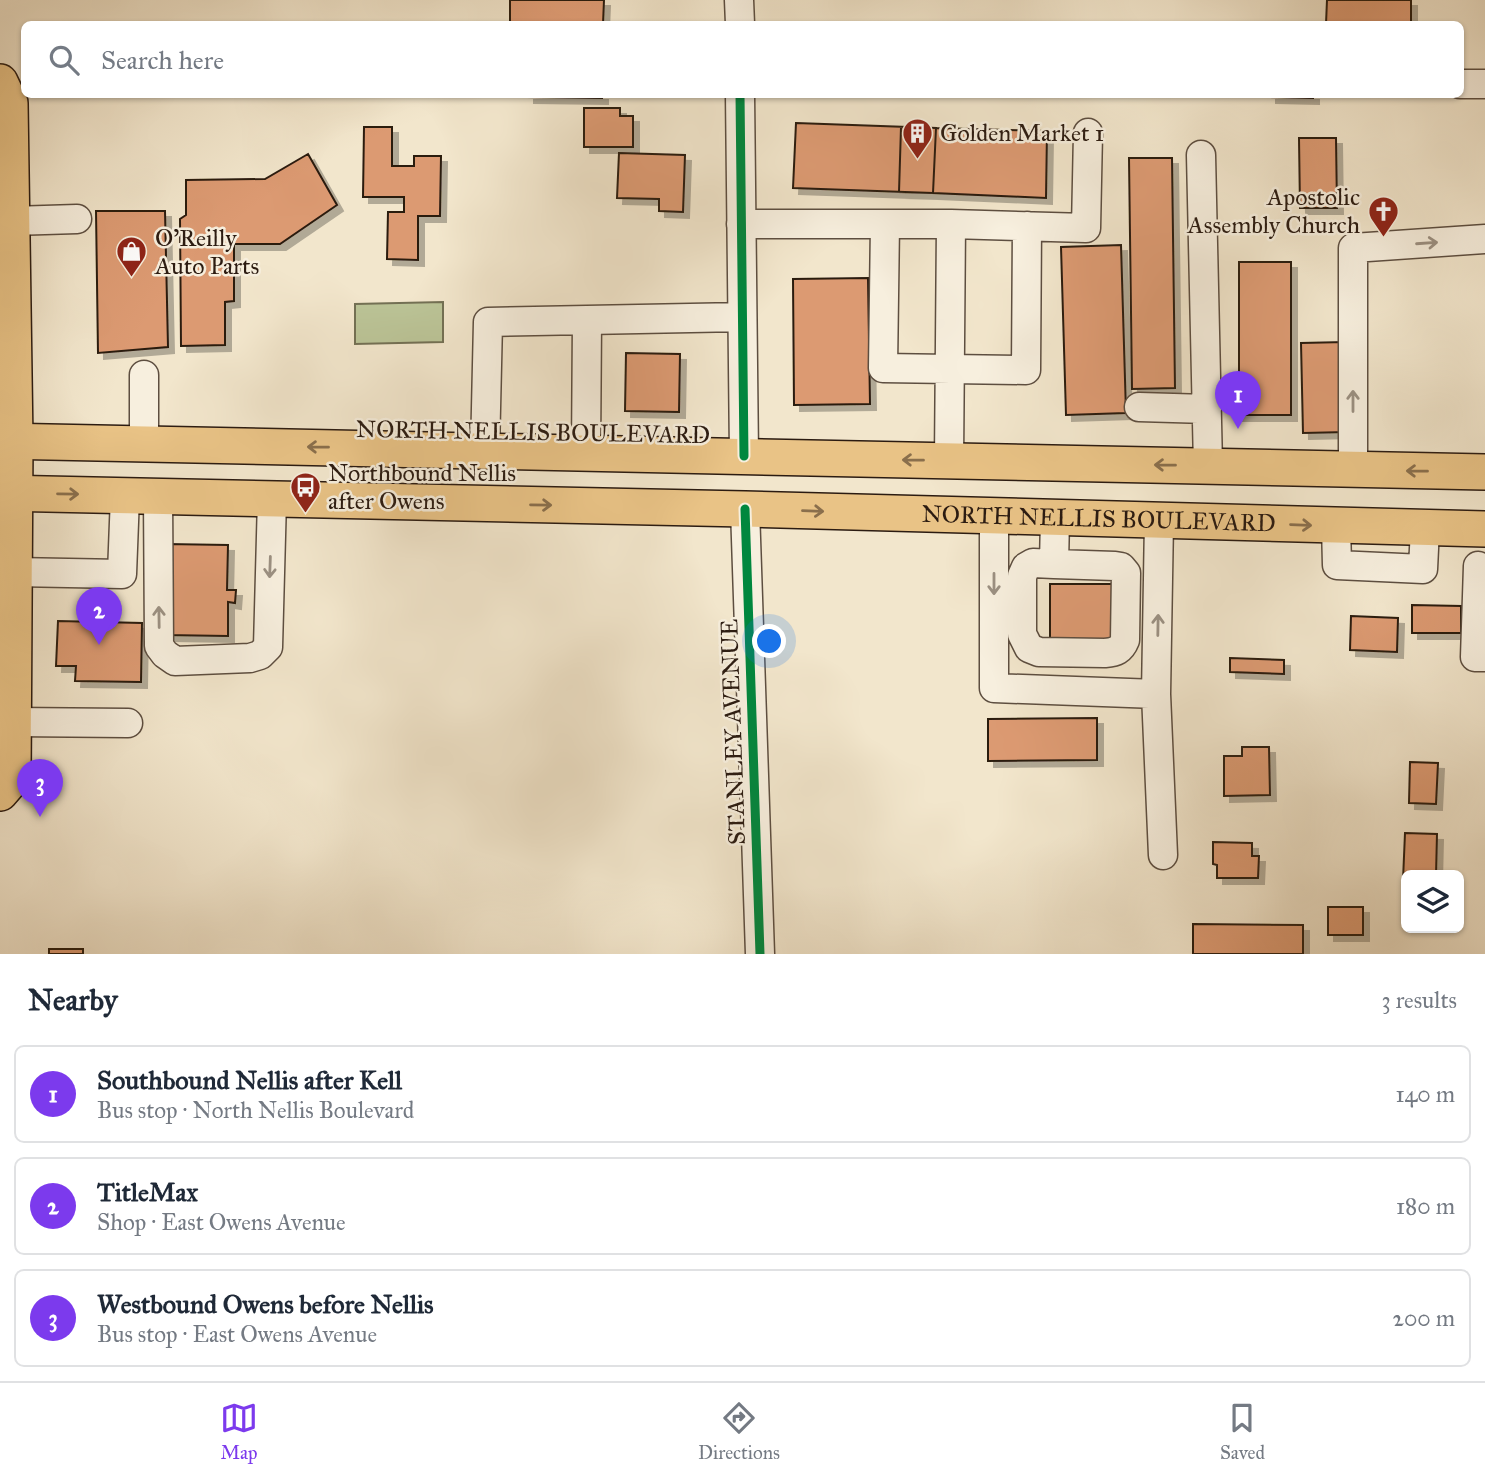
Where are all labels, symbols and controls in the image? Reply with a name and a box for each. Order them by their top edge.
search box [21,21,1464,98]
icon: search [45,41,83,79]
text: Search here [101,44,224,76]
building icon: Golden Market 1 [900,116,934,160]
place label: Golden Market 1 [940,118,1104,148]
place label: Apostolic Assembly Church [1187,182,1360,240]
church icon: Apostolic Assembly Church [1366,194,1400,238]
place label: O'Reilly Auto Parts [154,223,259,281]
shop icon: O'Reilly Auto Parts [115,235,149,279]
one-way arrow [1415,236,1438,249]
pin: 1 [1215,371,1261,429]
one-way arrow [1346,390,1360,413]
street label: NORTH NELLIS BOULEVARD [356,414,710,450]
one-way arrow [307,441,330,454]
one-way arrow [902,453,925,466]
place label: Northbound Nellis after Owens [328,458,516,516]
one-way arrow [1154,459,1177,472]
one-way arrow [1406,464,1429,478]
bus stop icon: Northbound Nellis after Owens [288,470,322,514]
one-way arrow [56,488,79,501]
one-way arrow [529,498,552,512]
street label: NORTH NELLIS BOULEVARD [921,499,1276,538]
one-way arrow [801,504,824,518]
one-way arrow [1289,518,1312,531]
one-way arrow [264,555,277,578]
one-way arrow [987,573,1001,596]
pin: 2 [76,587,122,645]
one-way arrow [152,606,166,629]
one-way arrow [1151,614,1164,637]
street label: STANLEY AVENUE [714,618,752,846]
your location [752,624,786,658]
pin: 3 [17,759,63,817]
map controls [1401,870,1464,933]
button: layers [1401,870,1464,933]
text: Nearby [28,982,118,1018]
text: 3 results [1381,986,1457,1014]
text: Southbound Nellis after Kell [97,1064,402,1096]
text: 1 [48,1080,58,1108]
text: 140 m [1395,1080,1455,1108]
text: Bus stop · North Nellis Boulevard [97,1096,414,1124]
text: TitleMax [97,1176,198,1208]
text: 2 [47,1192,59,1220]
text: 180 m [1396,1192,1455,1220]
text: Shop · East Owens Avenue [97,1208,346,1236]
text: Westbound Owens before Nellis [97,1288,434,1320]
text: 3 [48,1304,58,1332]
text: 200 m [1393,1304,1455,1332]
text: Bus stop · East Owens Avenue [97,1320,377,1348]
tab: Map [220,1399,258,1464]
tab: Directions [698,1399,780,1464]
tab: Saved [1220,1399,1265,1464]

